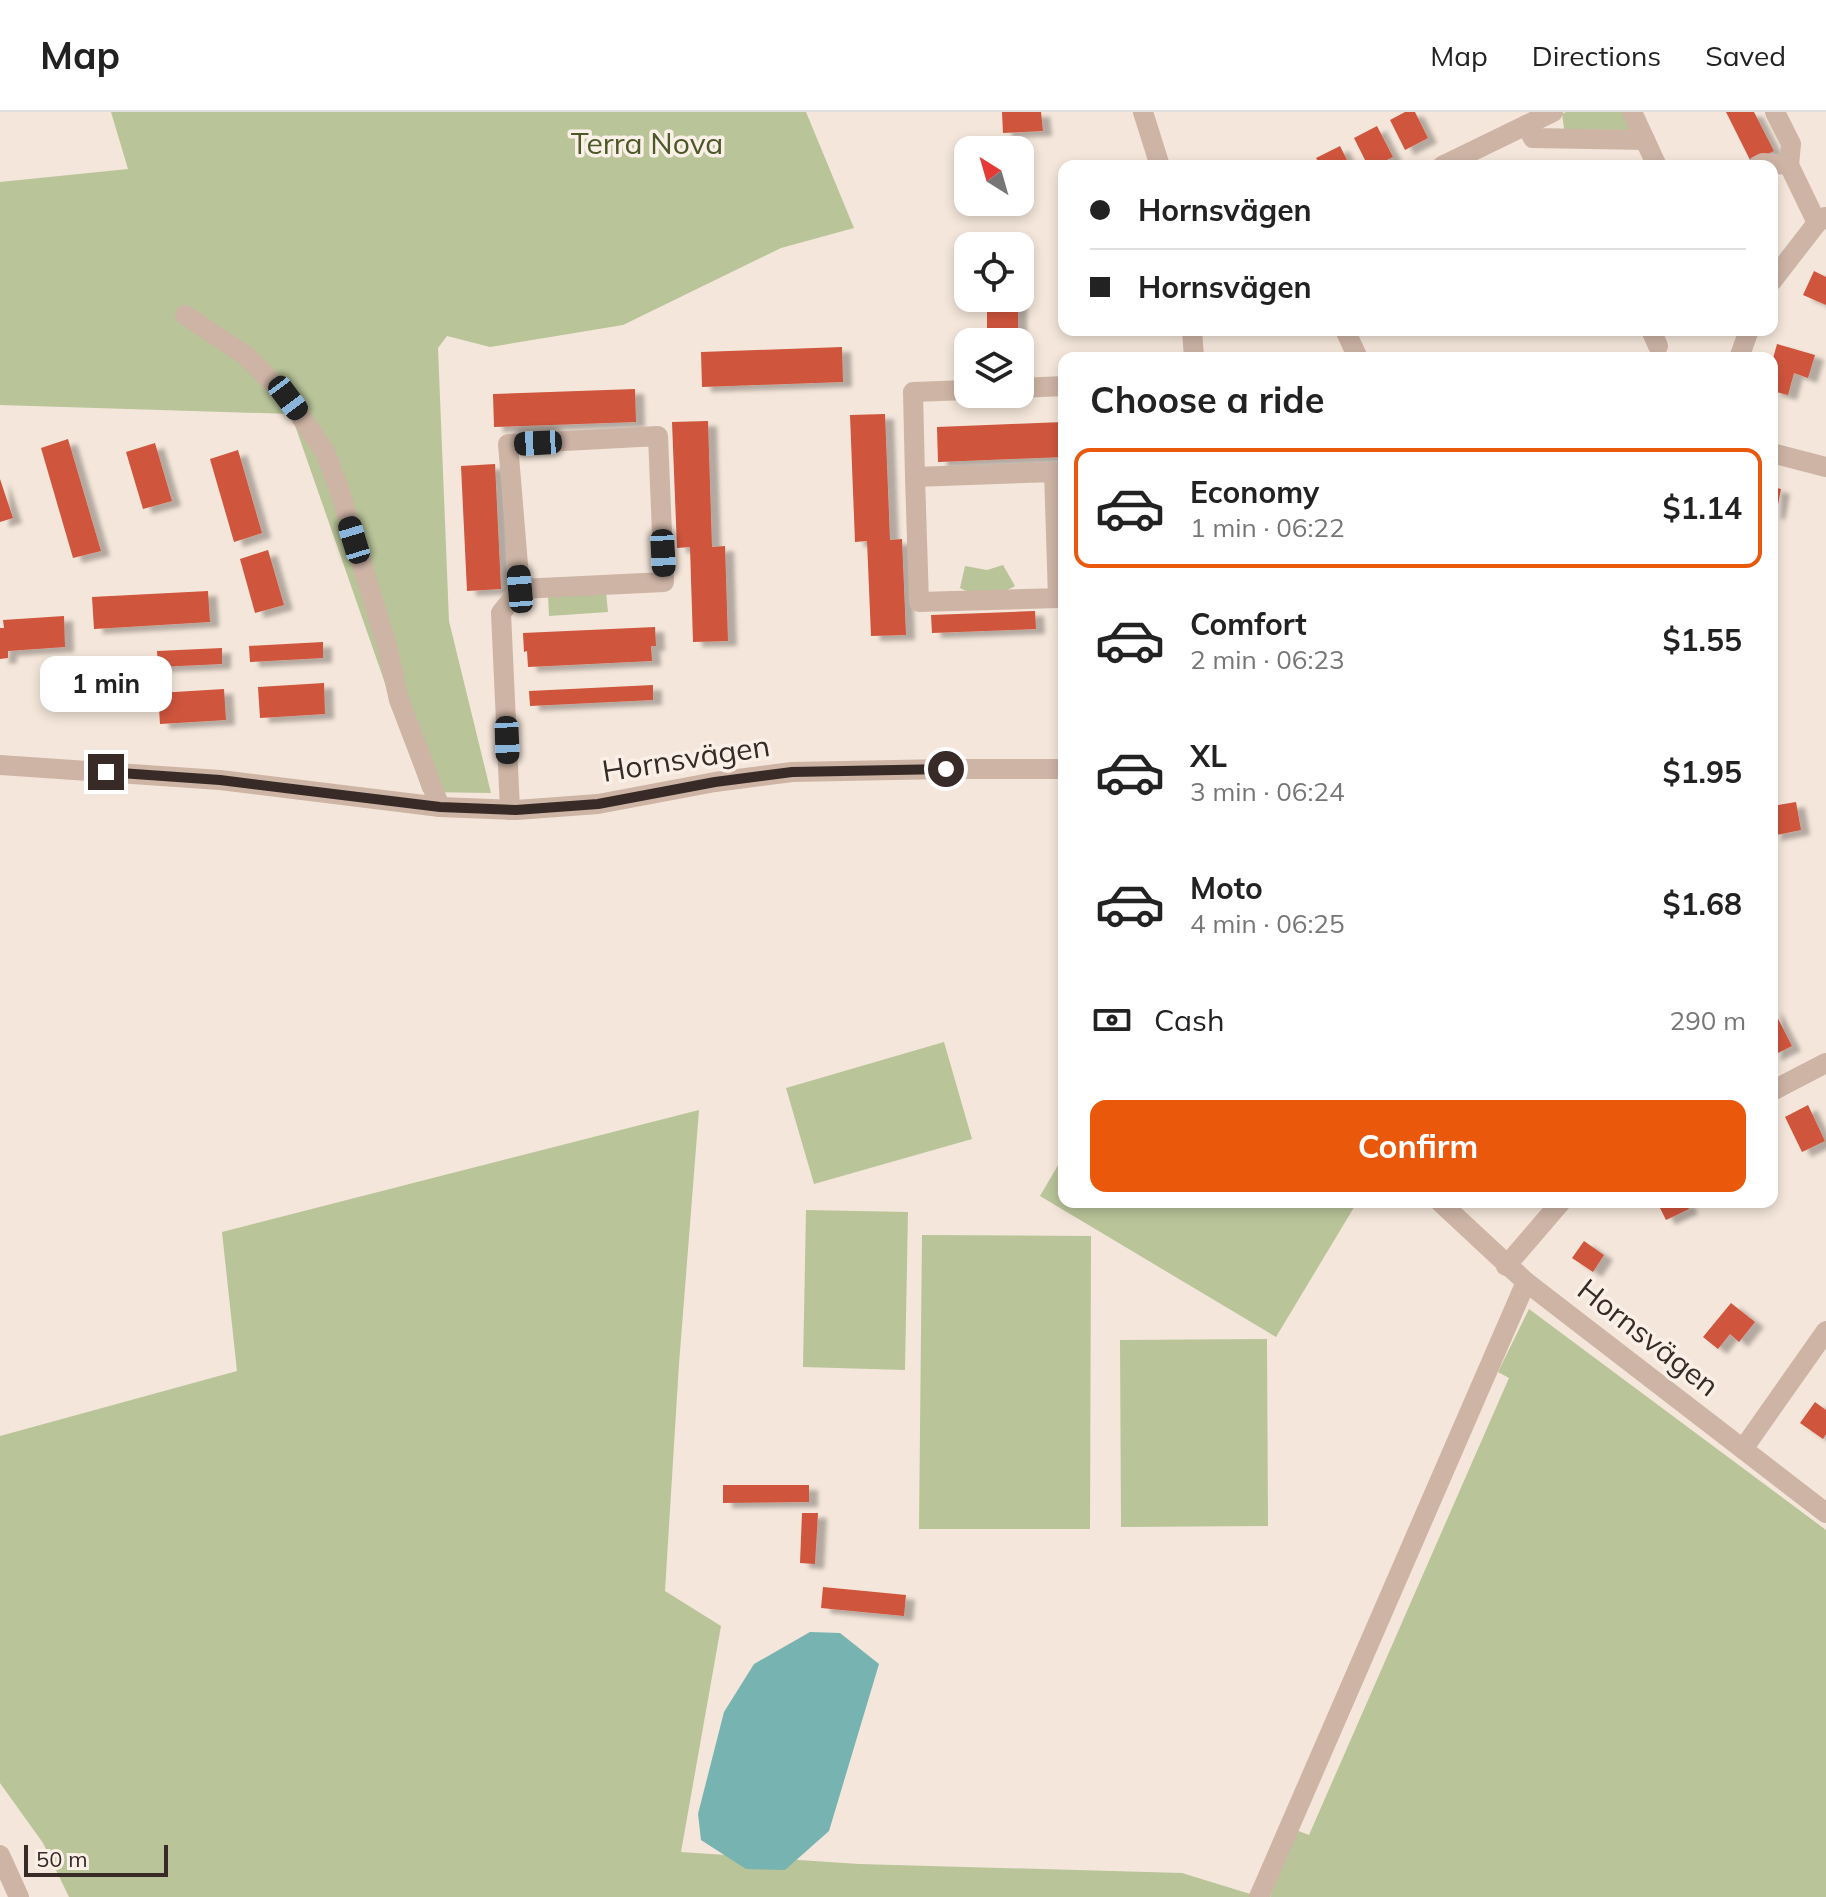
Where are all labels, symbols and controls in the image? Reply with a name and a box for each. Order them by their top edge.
text: Map [40,31,120,79]
text: Map [1430,38,1488,73]
text: Directions [1532,38,1661,73]
text: Saved [1705,38,1786,73]
park label: Terra Nova [571,124,723,162]
north arrow [954,136,1034,216]
map controls [954,136,1034,408]
text: Hornsvägen [1138,191,1312,229]
button: locate [954,232,1034,312]
text: Hornsvägen [1138,268,1312,306]
button: layers [954,328,1034,408]
car [264,372,312,424]
text: Choose a ride [1090,377,1324,422]
car [513,430,563,456]
icon: car [1094,472,1166,544]
text: Economy [1190,473,1319,511]
text: $1.14 [1663,489,1742,527]
text: 1 min · 06:22 [1190,511,1345,544]
car [336,514,372,566]
car [650,528,676,578]
car [506,564,534,614]
icon: car [1094,604,1166,676]
text: Comfort [1190,605,1307,643]
text: $1.55 [1663,621,1742,659]
text: 2 min · 06:23 [1190,643,1345,676]
callout: 1 min [40,656,172,712]
text: 1 min [72,667,140,700]
car [494,716,520,764]
street label: Hornsvägen [599,726,772,790]
icon: car [1094,736,1166,808]
text: XL [1190,737,1227,775]
route start [928,751,964,787]
text: $1.95 [1663,753,1742,791]
route end [88,754,124,790]
text: 3 min · 06:24 [1190,775,1345,808]
icon: car [1094,868,1166,940]
text: Moto [1190,869,1263,907]
text: $1.68 [1663,885,1742,923]
text: 4 min · 06:25 [1190,907,1345,940]
icon: cash [1090,998,1134,1042]
text: Cash [1154,1001,1225,1039]
text: 290 m [1670,1004,1746,1037]
button: Confirm [1090,1100,1746,1192]
street label: Hornsvägen [1570,1270,1727,1404]
scale bar [24,1841,168,1877]
text: 50 m [36,1845,87,1873]

